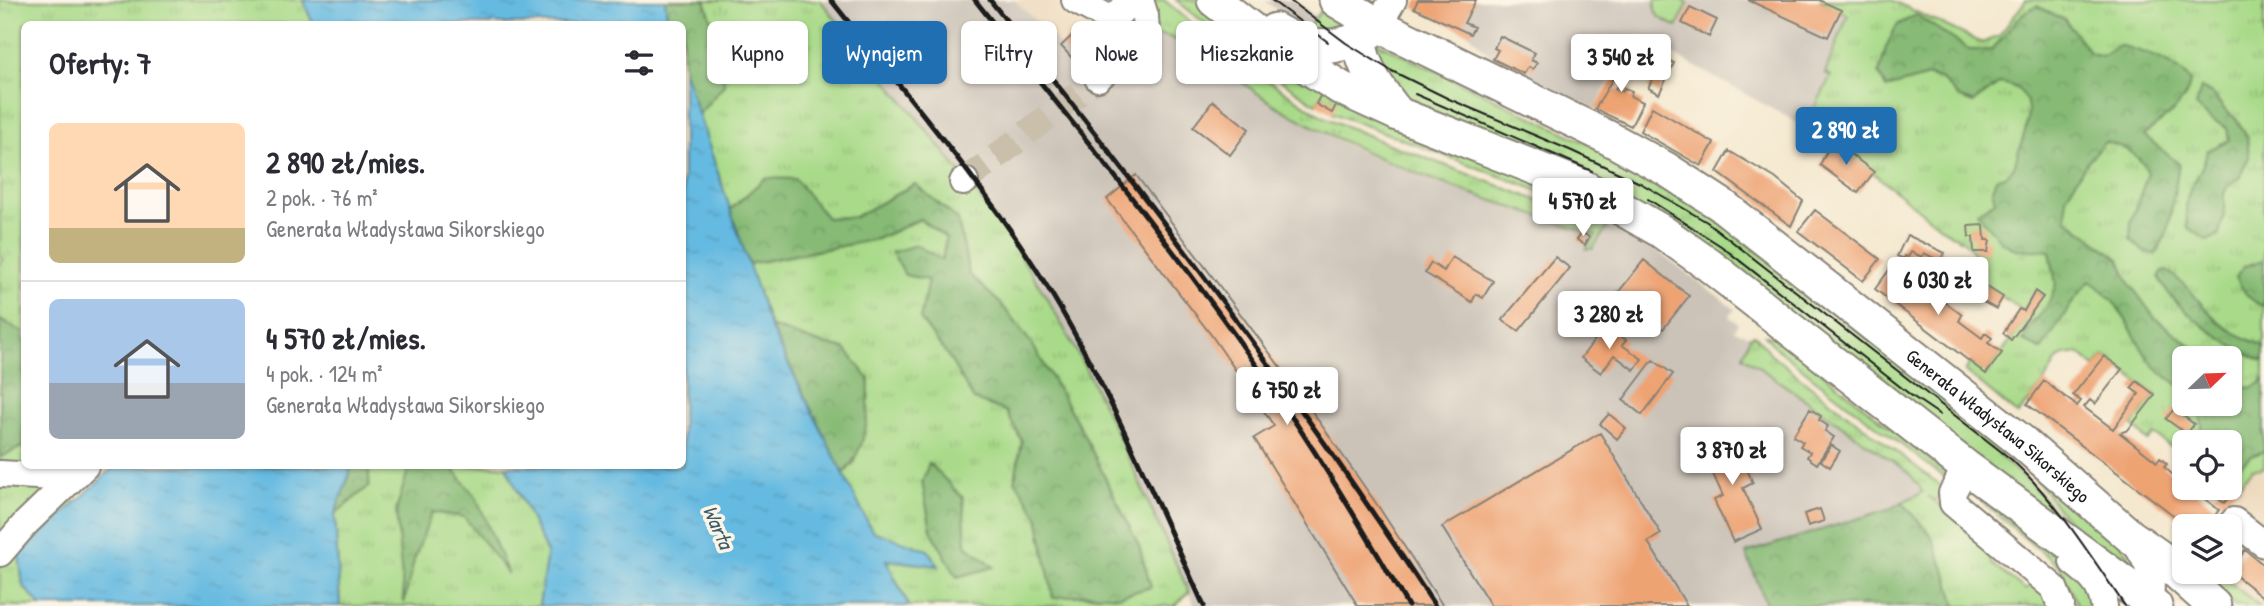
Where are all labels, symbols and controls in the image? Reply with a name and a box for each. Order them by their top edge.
chip: Kupno [707,21,808,84]
chip: Wynajem [822,21,947,84]
chip: Filtry [961,21,1057,84]
chip: Nowe [1071,21,1162,84]
chip: Mieszkanie [1176,21,1318,84]
pin: 3 540 zł [1549,34,1693,94]
text: 3 540 zł [1587,41,1655,72]
text: Oferty: 7 [49,43,152,83]
icon: filters [620,44,658,82]
pin: 2 890 zł [1774,108,1918,167]
text: 2 890 zł [1812,114,1880,145]
text: 2 890 zł/mies. [266,142,425,182]
icon: home [105,151,189,235]
pin: 4 570 zł [1511,178,1655,238]
text: 2 pok. · 76 m² [266,182,378,213]
text: 4 570 zł [1548,185,1618,216]
text: Generała Władysława Sikorskiego [266,213,544,244]
pin: 6 030 zł [1866,258,2010,317]
text: 6 030 zł [1903,264,1973,295]
pin: 3 280 zł [1537,292,1681,351]
text: 3 280 zł [1574,298,1644,329]
text: 4 570 zł/mies. [266,318,426,358]
icon: home [105,327,189,411]
street label: Generała Władysława Sikorskiego [1901,343,2096,509]
north arrow [2172,346,2242,416]
map controls [2172,346,2242,584]
text: 4 pok. · 124 m² [266,358,383,389]
pin: 6 750 zł [1215,368,1359,427]
text: 6 750 zł [1252,374,1322,405]
text: Generała Władysława Sikorskiego [266,389,544,420]
pin: 3 870 zł [1660,428,1804,487]
button: locate [2172,430,2242,500]
text: 3 870 zł [1696,434,1768,465]
water label: Warta [696,500,742,556]
button: layers [2172,514,2242,584]

